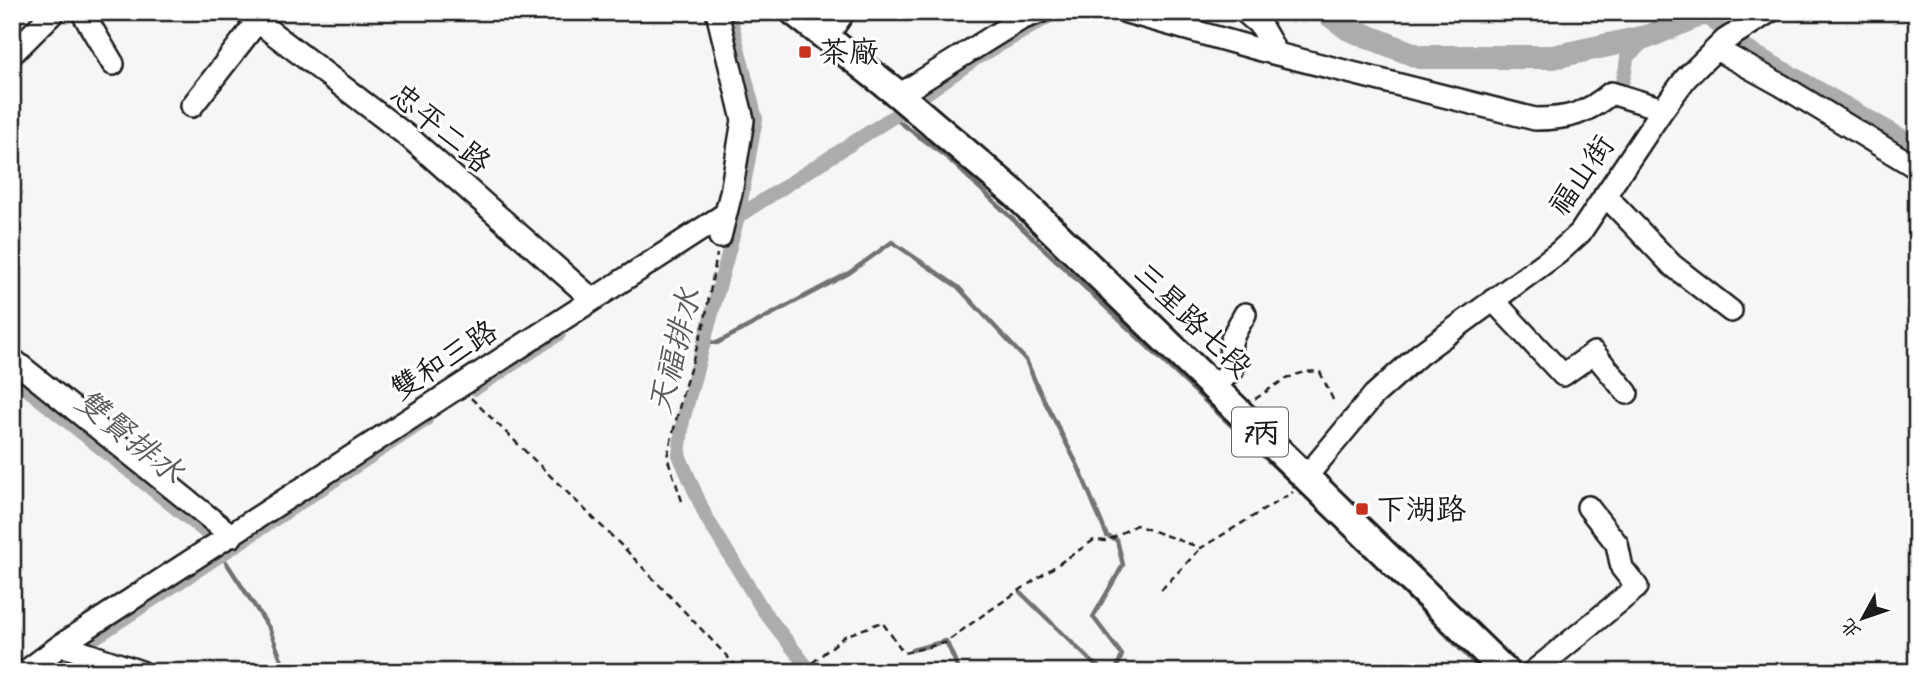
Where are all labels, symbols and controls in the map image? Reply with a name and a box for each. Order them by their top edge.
place label: 茶廠 [819,33,879,71]
marker: 茶廠 [797,44,813,60]
street label: 忠平二路 [383,75,499,181]
street label: 福山街 [1540,127,1622,223]
street label: 三星路七段 [1126,254,1260,386]
water label: 天福排水 [639,283,710,418]
street label: 雙和三路 [383,311,505,409]
water label: 雙賢排水 [67,380,193,493]
road number: 7丙 [1232,408,1288,457]
place label: 下湖路 [1376,490,1466,528]
marker: 下湖路 [1354,501,1370,517]
north arrow [1828,582,1898,652]
text: 北 [1835,613,1866,643]

